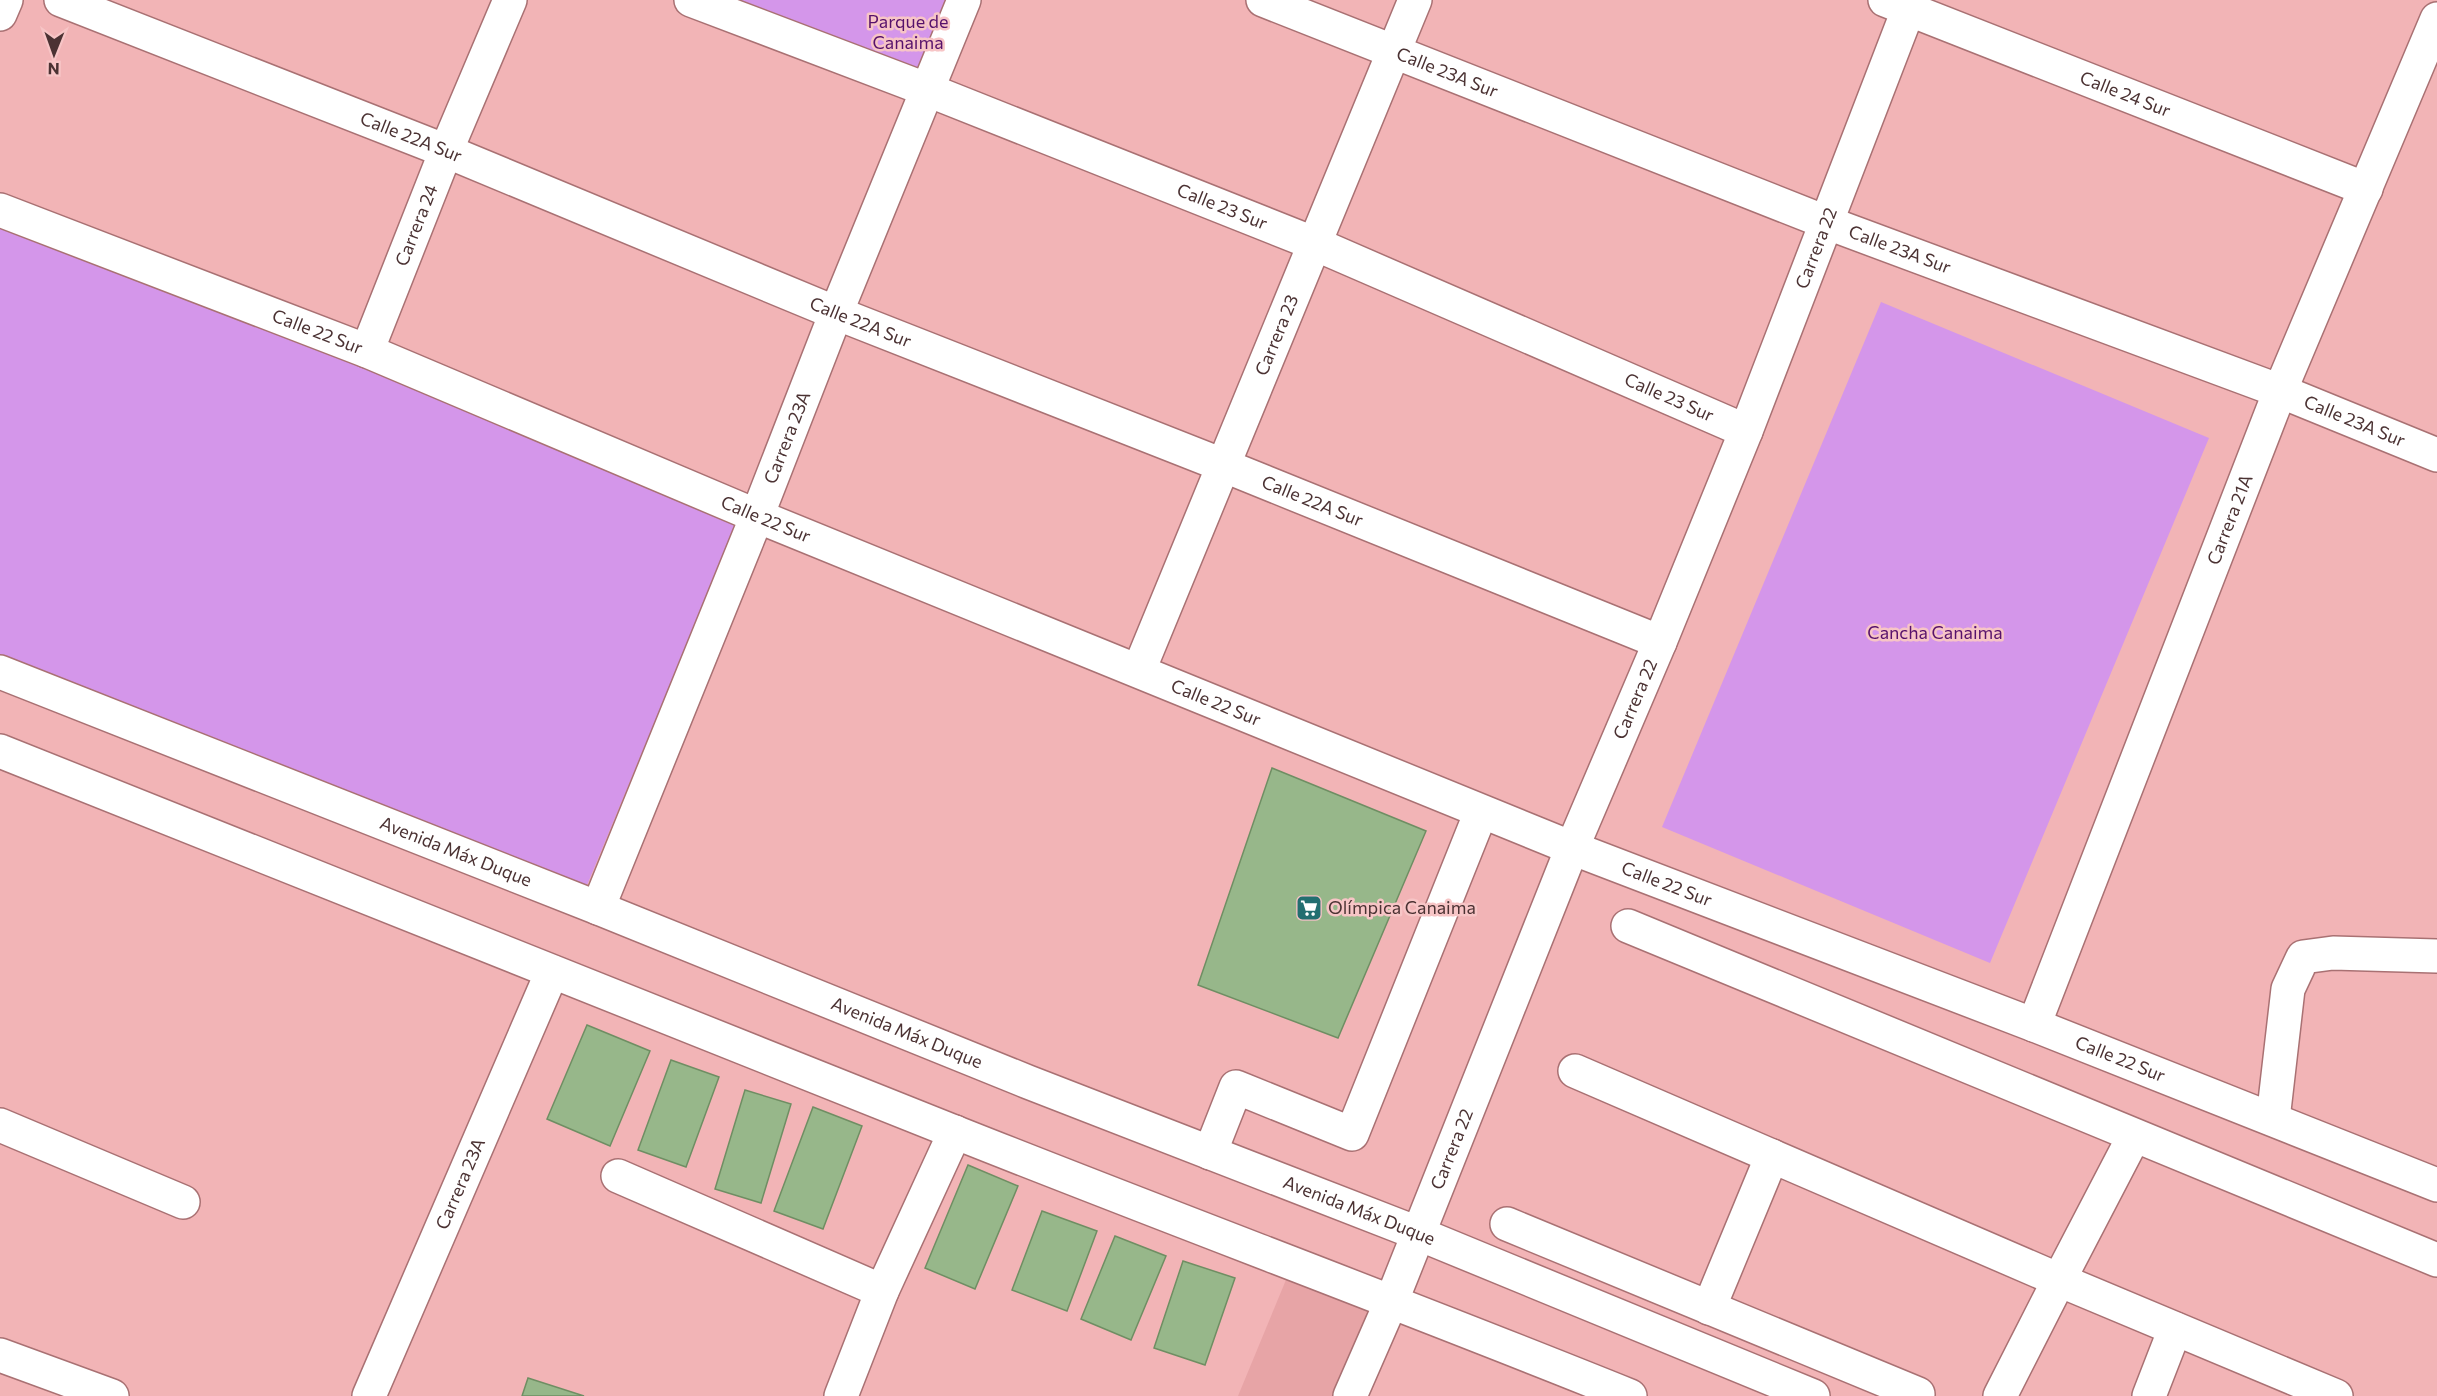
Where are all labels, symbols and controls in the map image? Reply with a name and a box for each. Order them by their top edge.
park label: Parque de Canaima [868,10,949,53]
north arrow [24,24,84,84]
street label: Calle 23A Sur [1394,42,1502,102]
text: N [48,60,60,79]
street label: Calle 24 Sur [2077,66,2174,121]
street label: Calle 22A Sur [357,106,466,166]
street label: Calle 23 Sur [1174,178,1271,234]
street label: Carrera 24 [390,181,442,269]
street label: Carrera 22 [1790,204,1841,292]
street label: Calle 23A Sur [1846,220,1954,278]
street label: Calle 22A Sur [807,291,915,352]
street label: Carrera 23 [1250,291,1302,379]
street label: Calle 22 Sur [269,304,366,358]
street label: Calle 23 Sur [1621,368,1718,426]
street label: Carrera 23A [759,388,814,487]
street label: Calle 23A Sur [2301,390,2409,451]
street label: Calle 22A Sur [1259,470,1367,531]
street label: Carrera 21A [2202,471,2257,568]
street label: Calle 22 Sur [718,490,814,547]
park label: Cancha Canaima [1867,621,2003,643]
street label: Carrera 22 [1608,655,1661,742]
street label: Calle 22 Sur [1168,674,1264,730]
street label: Avenida Máx Duque [377,811,535,891]
street label: Calle 22 Sur [1619,856,1715,911]
supermarket icon: Olímpica Canaima [1294,893,1324,923]
place label: Olímpica Canaima [1328,896,1476,918]
street label: Avenida Máx Duque [828,992,986,1072]
street label: Calle 22 Sur [2072,1030,2169,1086]
street label: Carrera 22 [1425,1105,1477,1193]
street label: Carrera 23A [430,1134,489,1233]
street label: Avenida Máx Duque [1280,1170,1439,1249]

